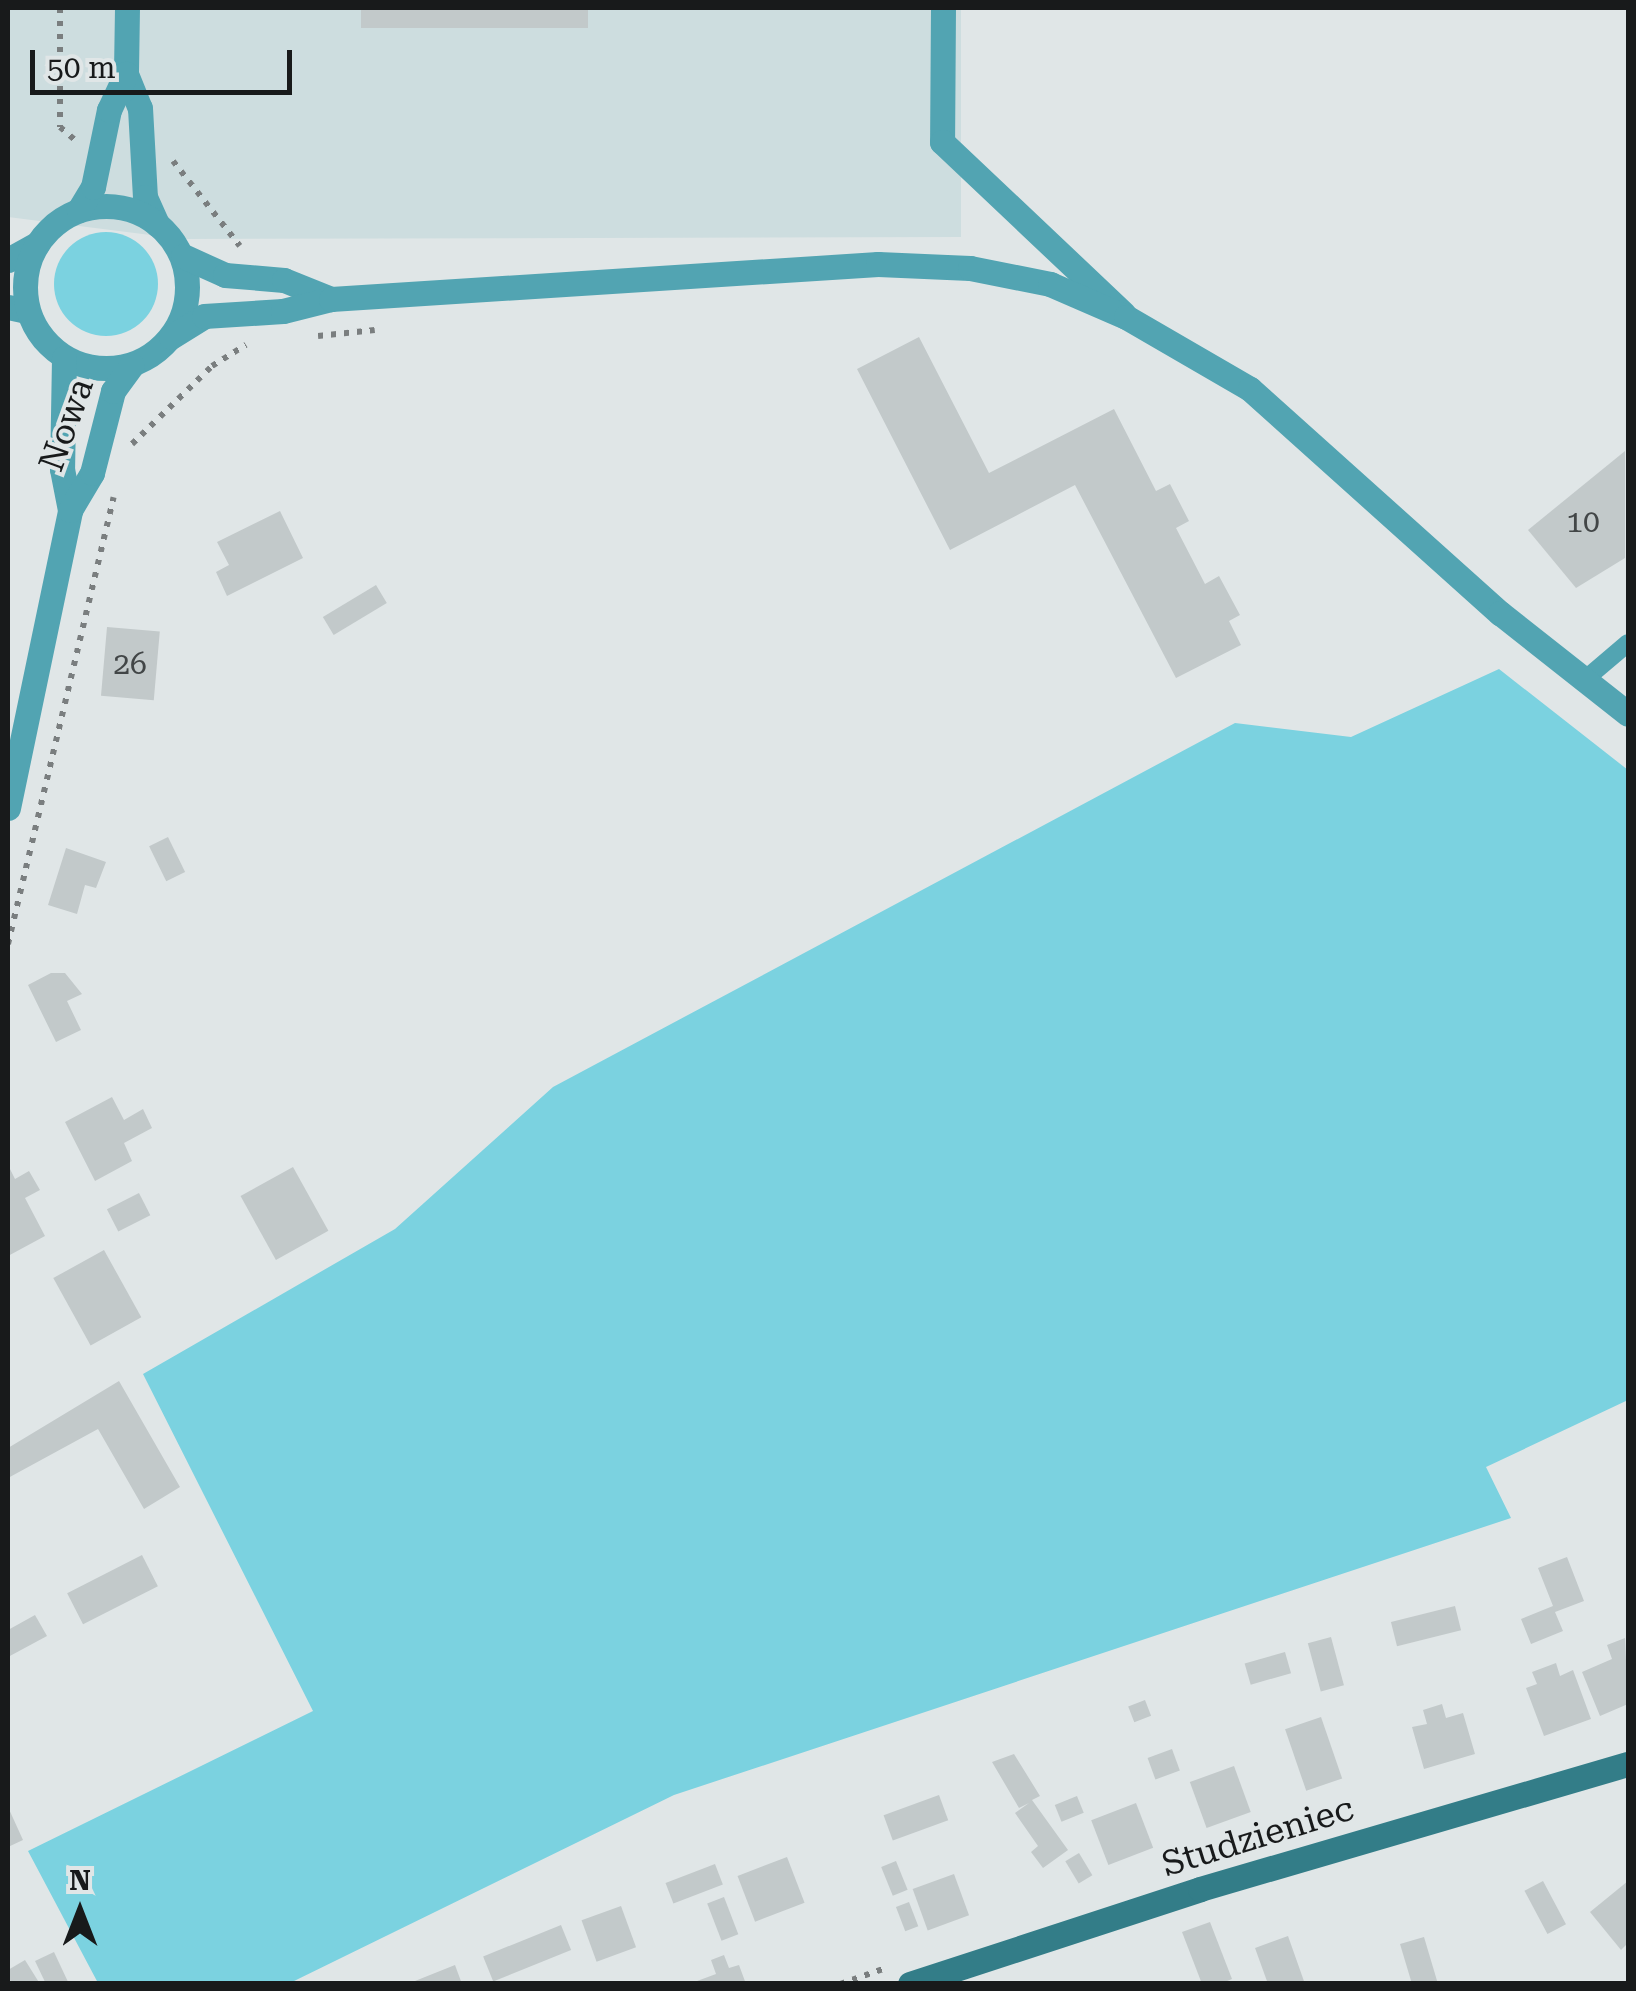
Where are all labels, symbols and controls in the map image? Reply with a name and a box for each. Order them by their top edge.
scale bar [35,30,298,92]
text: 50 m [47,50,116,85]
street label: Nowa [31,373,103,477]
house number: 10 [1566,504,1600,540]
house number: 26 [113,646,147,682]
street label: Studzieniec [1157,1788,1359,1886]
north arrow [30,1861,130,1961]
text: N [69,1864,91,1897]

